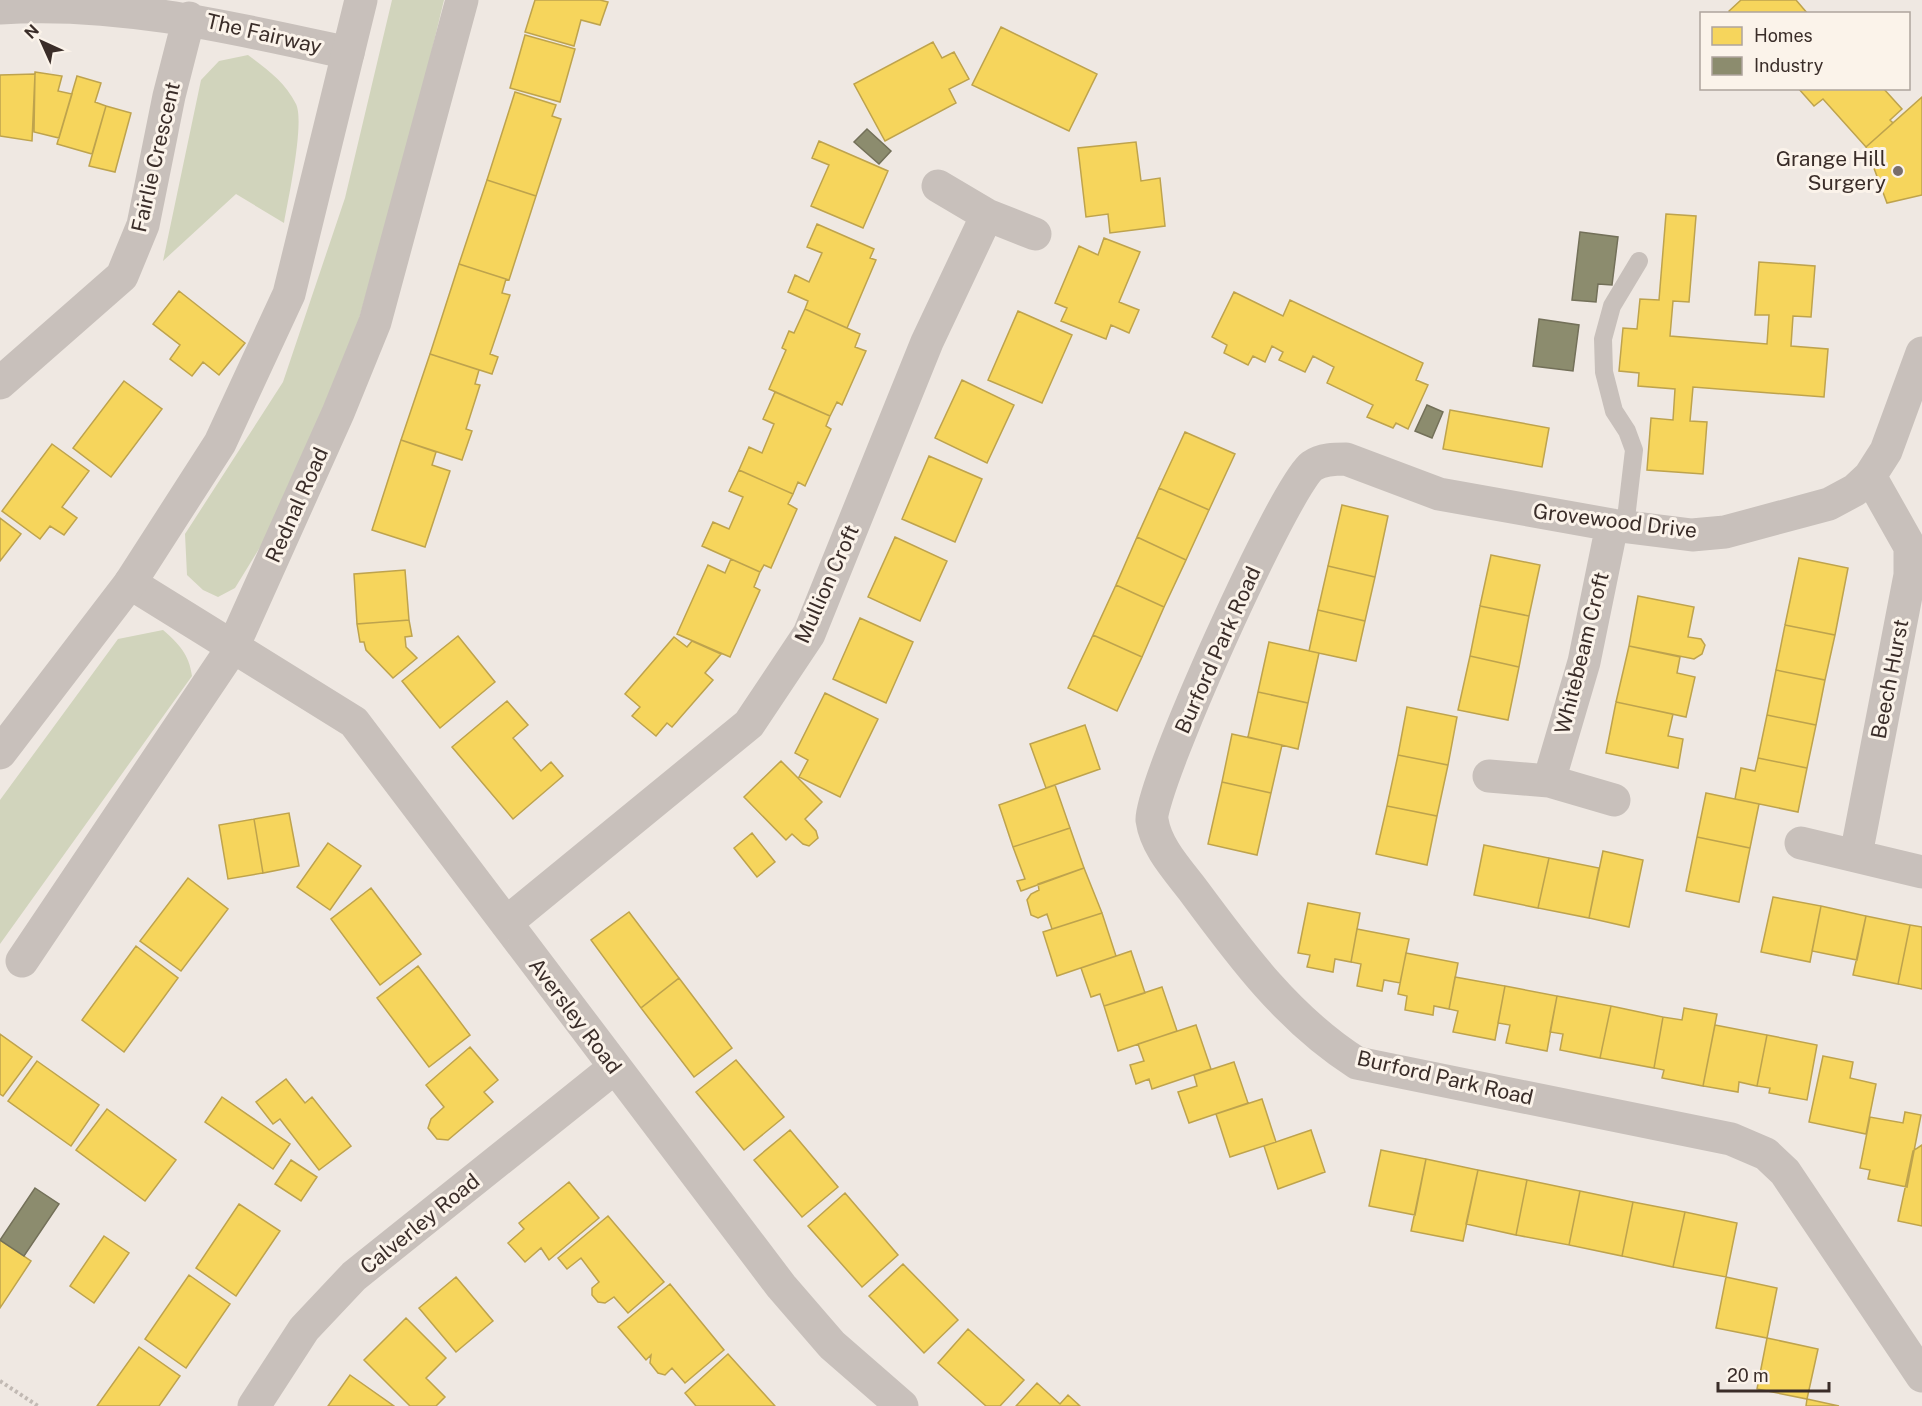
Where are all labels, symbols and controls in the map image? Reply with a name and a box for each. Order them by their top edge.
street label: The Fairway [204,8,324,59]
north arrow [12,12,72,72]
legend [1700,12,1910,90]
text: N [21,21,43,43]
text: Homes [1754,25,1813,46]
text: Industry [1754,55,1824,76]
street label: Fairlie Crescent [126,79,185,235]
place label: Grange Hill Surgery [1776,146,1886,195]
marker: Grange Hill Surgery [1891,164,1905,178]
street label: Rednal Road [260,443,333,566]
street label: Grovewood Drive [1532,498,1698,543]
street label: Mullion Croft [789,521,864,647]
street label: Burford Park Road [1169,562,1266,737]
street label: Whitebeam Croft [1549,569,1614,736]
street label: Beech Hurst [1866,617,1913,741]
street label: Aversley Road [524,953,627,1078]
street label: Burford Park Road [1355,1045,1536,1110]
street label: Calverley Road [355,1168,484,1279]
scale bar [1718,1355,1829,1393]
text: 20 m [1727,1365,1769,1386]

